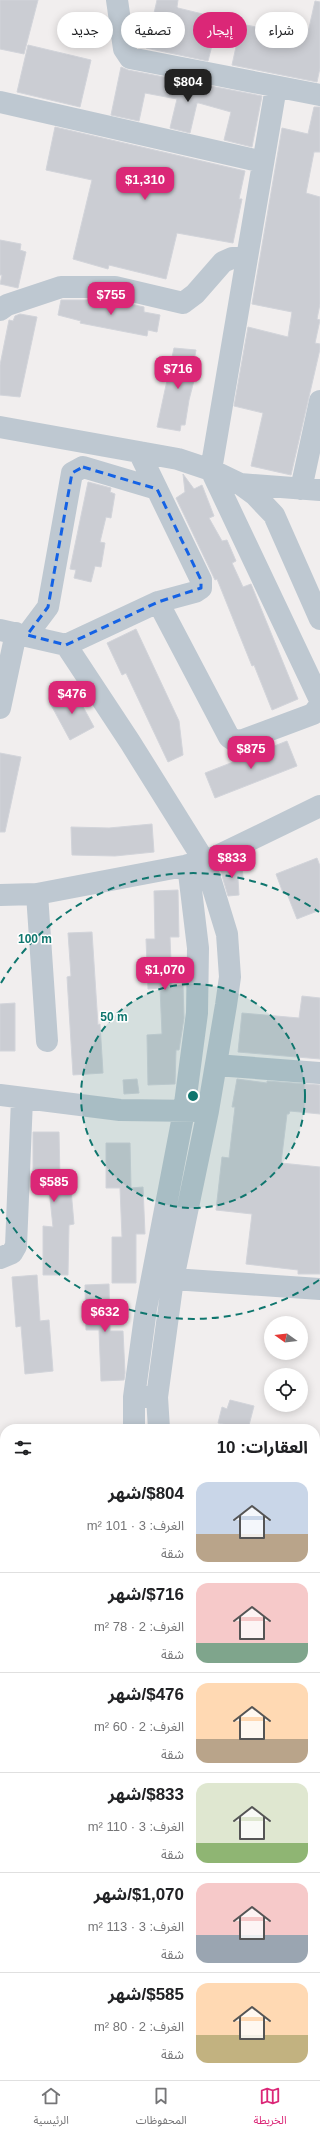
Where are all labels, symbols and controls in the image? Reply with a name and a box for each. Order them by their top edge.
chip: جديد [57,12,113,48]
chip: تصفية [121,12,185,48]
chip: إيجار [193,12,247,48]
chip: شراء [255,12,308,48]
pin: $804 [164,69,212,103]
text: $804 [174,74,202,89]
pin: $1,310 [112,167,178,201]
text: $1,310 [125,172,165,187]
pin: $755 [87,282,135,316]
text: $755 [97,287,125,302]
pin: $716 [154,356,202,390]
text: $716 [164,361,192,376]
pin: $476 [48,681,96,715]
text: $476 [58,686,86,701]
pin: $875 [227,736,275,770]
text: $875 [237,741,265,756]
pin: $833 [208,845,256,879]
text: $833 [218,850,246,865]
text: 100 m [18,932,52,946]
pin: $1,070 [132,957,198,991]
text: $1,070 [145,962,185,977]
text: 50 m [100,1010,128,1024]
centre of rings [186,1089,200,1103]
pin: $585 [30,1169,78,1203]
text: $585 [40,1174,68,1189]
pin: $632 [81,1299,129,1333]
text: $632 [91,1304,119,1319]
north arrow [264,1316,308,1360]
map controls [264,1316,308,1412]
button: locate [264,1368,308,1412]
icon: filters [12,1437,34,1459]
text: العقارات: 10 [217,1438,308,1457]
text: $804/شهر [108,1484,184,1503]
icon: home [228,1498,276,1546]
text: الغرف: 3 · 101 m² [87,1518,184,1533]
text: شقة [161,1546,184,1561]
text: $716/شهر [108,1585,184,1604]
icon: home [228,1599,276,1647]
text: الغرف: 2 · 78 m² [94,1619,184,1634]
text: شقة [161,1647,184,1662]
text: $476/شهر [108,1685,184,1704]
icon: home [228,1699,276,1747]
text: الغرف: 2 · 60 m² [94,1719,184,1734]
text: شقة [161,1747,184,1762]
text: $833/شهر [108,1785,184,1804]
icon: home [228,1799,276,1847]
text: الغرف: 3 · 110 m² [88,1819,184,1834]
text: شقة [161,1847,184,1862]
text: $1,070/شهر [94,1885,184,1904]
icon: home [228,1899,276,1947]
text: الغرف: 3 · 113 m² [88,1919,184,1934]
text: شقة [161,1947,184,1962]
text: $585/شهر [108,1985,184,2004]
icon: home [228,1999,276,2047]
text: الغرف: 2 · 80 m² [94,2019,184,2034]
text: شقة [161,2047,184,2062]
tab: الرئيسية [33,2085,69,2132]
tab: المحفوظات [136,2085,187,2132]
tab: الخريطة [254,2085,287,2132]

